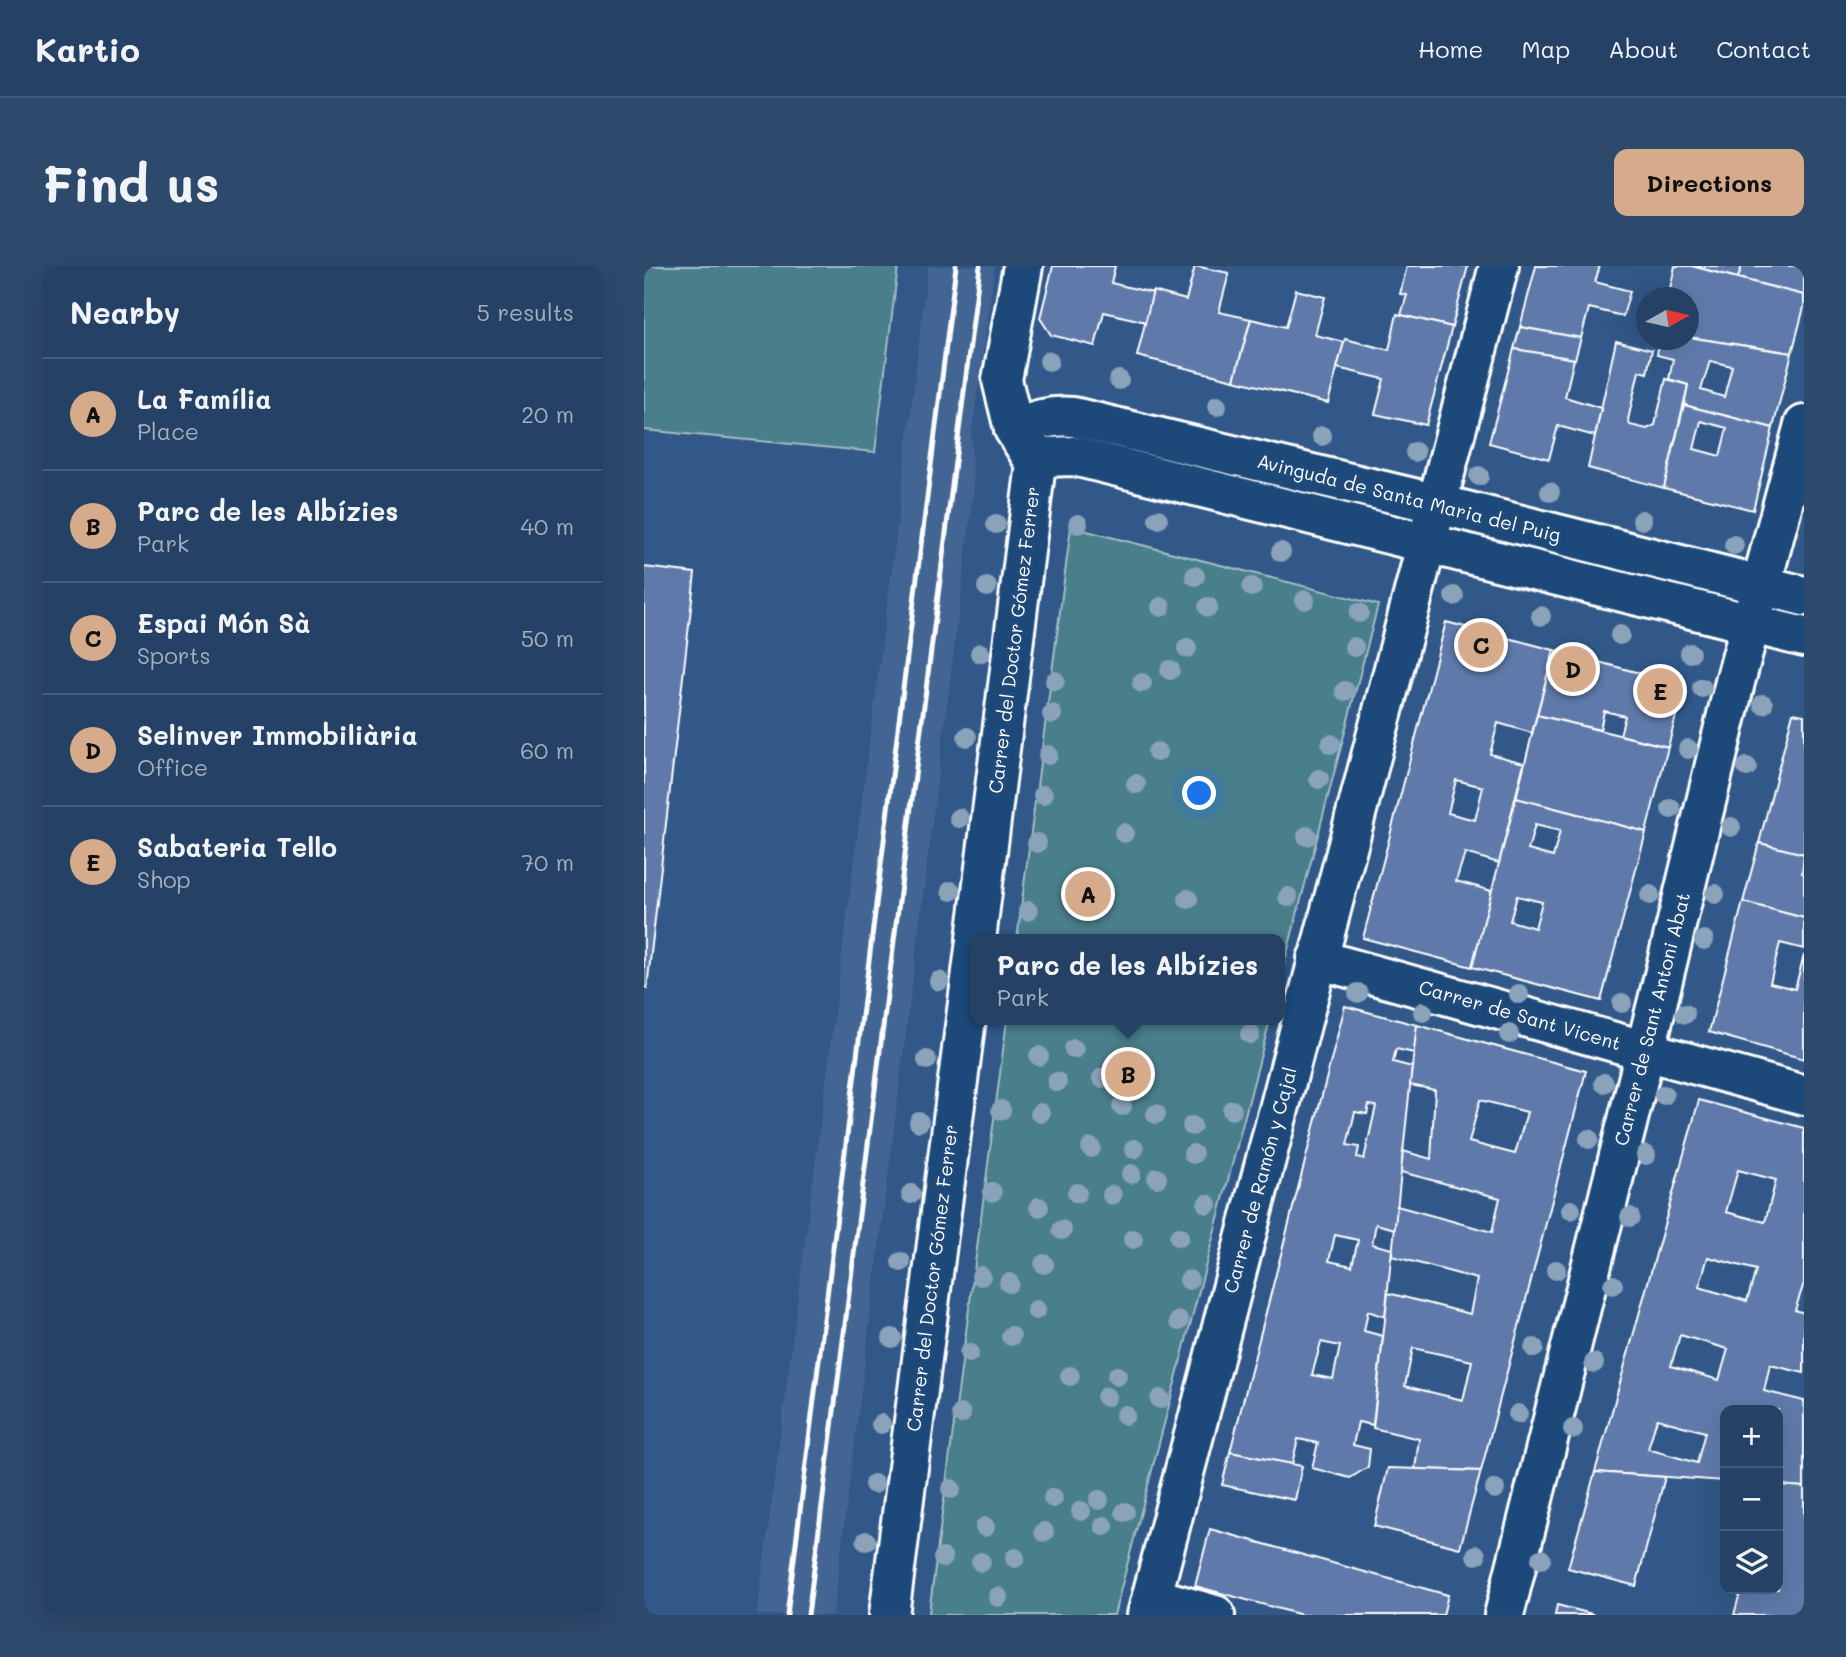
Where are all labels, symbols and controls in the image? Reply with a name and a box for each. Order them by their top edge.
text: Kartio [35,27,140,70]
text: Home [1418,33,1483,64]
text: Map [1521,33,1570,64]
text: About [1608,33,1678,64]
text: Contact [1716,33,1811,64]
button: Directions [1614,149,1804,216]
text: Find us [42,151,220,214]
north arrow [1636,287,1699,350]
text: Nearby [70,292,180,332]
text: 5 results [477,297,574,327]
text: La Família [137,382,272,416]
text: A [85,399,101,429]
text: 20 m [521,399,574,429]
text: Place [137,416,199,446]
street label: Avinguda de Santa Maria del Puig [1255,448,1564,547]
street label: Carrer del Doctor Gómez Ferrer [982,485,1045,795]
text: Parc de les Albízies [137,494,398,528]
text: B [85,511,101,541]
text: 40 m [521,511,574,541]
text: Park [137,528,189,558]
text: Espai Món Sà [137,606,311,640]
pin: C [1458,619,1504,671]
text: C [84,623,102,653]
text: 50 m [521,623,574,653]
text: Sports [137,640,211,670]
pin: D [1550,643,1596,695]
pin: E [1637,665,1683,717]
text: Selinver Immobiliària [137,718,418,752]
text: D [85,735,101,765]
text: 60 m [520,735,574,765]
text: Office [137,752,208,782]
your location [1182,776,1216,810]
text: Sabateria Tello [137,830,337,864]
text: E [86,847,100,877]
text: 70 m [521,847,574,877]
text: Shop [137,864,191,894]
pin: A [1065,868,1111,920]
street label: Carrer de Sant Antoni Abat [1608,890,1695,1148]
popup [970,934,1285,1025]
text: Parc de les Albízies [997,948,1258,982]
street label: Carrer de Sant Vicent [1416,974,1624,1055]
text: Park [997,982,1049,1012]
pin: B [1105,1048,1151,1100]
street label: Carrer de Ramón y Cajal [1217,1064,1302,1296]
street label: Carrer del Doctor Gómez Ferrer [900,1123,963,1433]
map controls [1720,1405,1783,1594]
button: + [1720,1405,1783,1468]
button: − [1720,1468,1783,1531]
button: layers [1720,1531,1783,1594]

